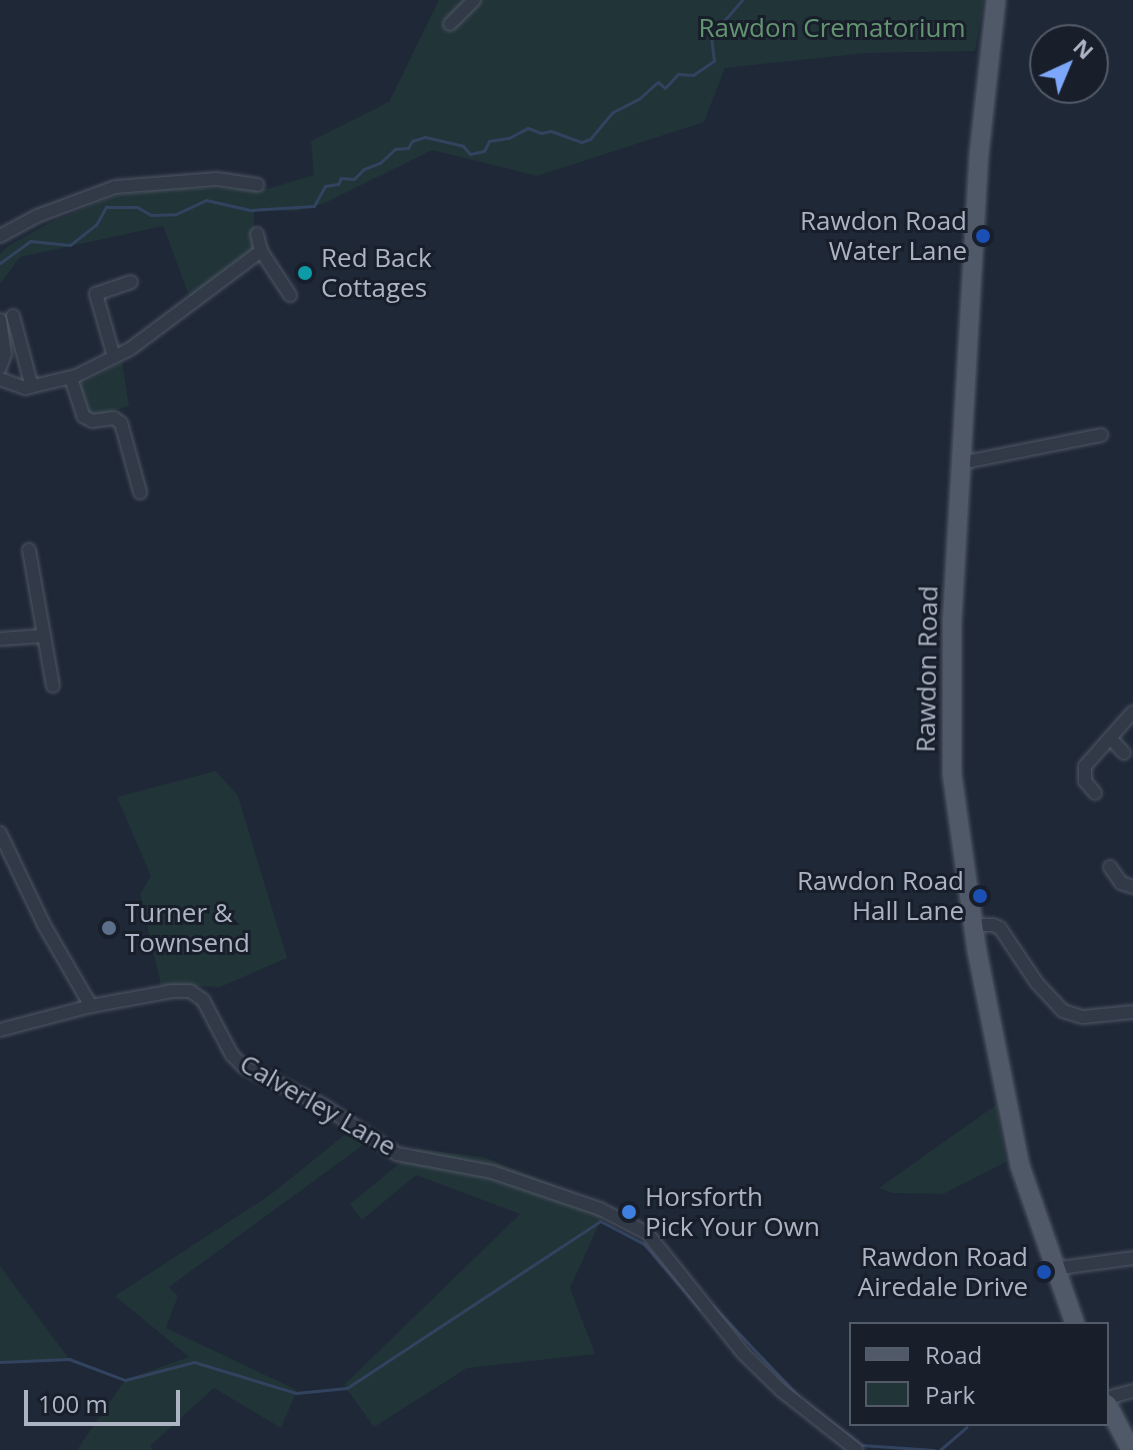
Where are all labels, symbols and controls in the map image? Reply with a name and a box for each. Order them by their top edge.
park label: Rawdon Crematorium [698,12,966,44]
north arrow [1029,24,1109,104]
text: N [1067,31,1101,65]
place label: Rawdon Road Water Lane [800,205,967,266]
marker: Rawdon Road Water Lane [974,227,992,245]
place label: Red Back Cottages [321,242,432,304]
marker: Red Back Cottages [296,264,314,282]
street label: Rawdon Road [910,585,944,753]
place label: Rawdon Road Hall Lane [797,865,964,926]
marker: Rawdon Road Hall Lane [971,887,989,905]
place label: Turner & Townsend [125,897,250,958]
marker: Turner & Townsend [100,919,118,937]
street label: Calverley Lane [234,1048,402,1162]
place label: Horsforth Pick Your Own [645,1181,820,1242]
marker: Horsforth Pick Your Own [620,1203,638,1221]
place label: Rawdon Road Airedale Drive [858,1241,1028,1302]
marker: Rawdon Road Airedale Drive [1035,1263,1053,1281]
legend [849,1322,1109,1426]
text: Road [925,1338,982,1371]
scale bar [28,1374,184,1424]
text: Park [925,1378,975,1411]
text: 100 m [38,1387,108,1420]

